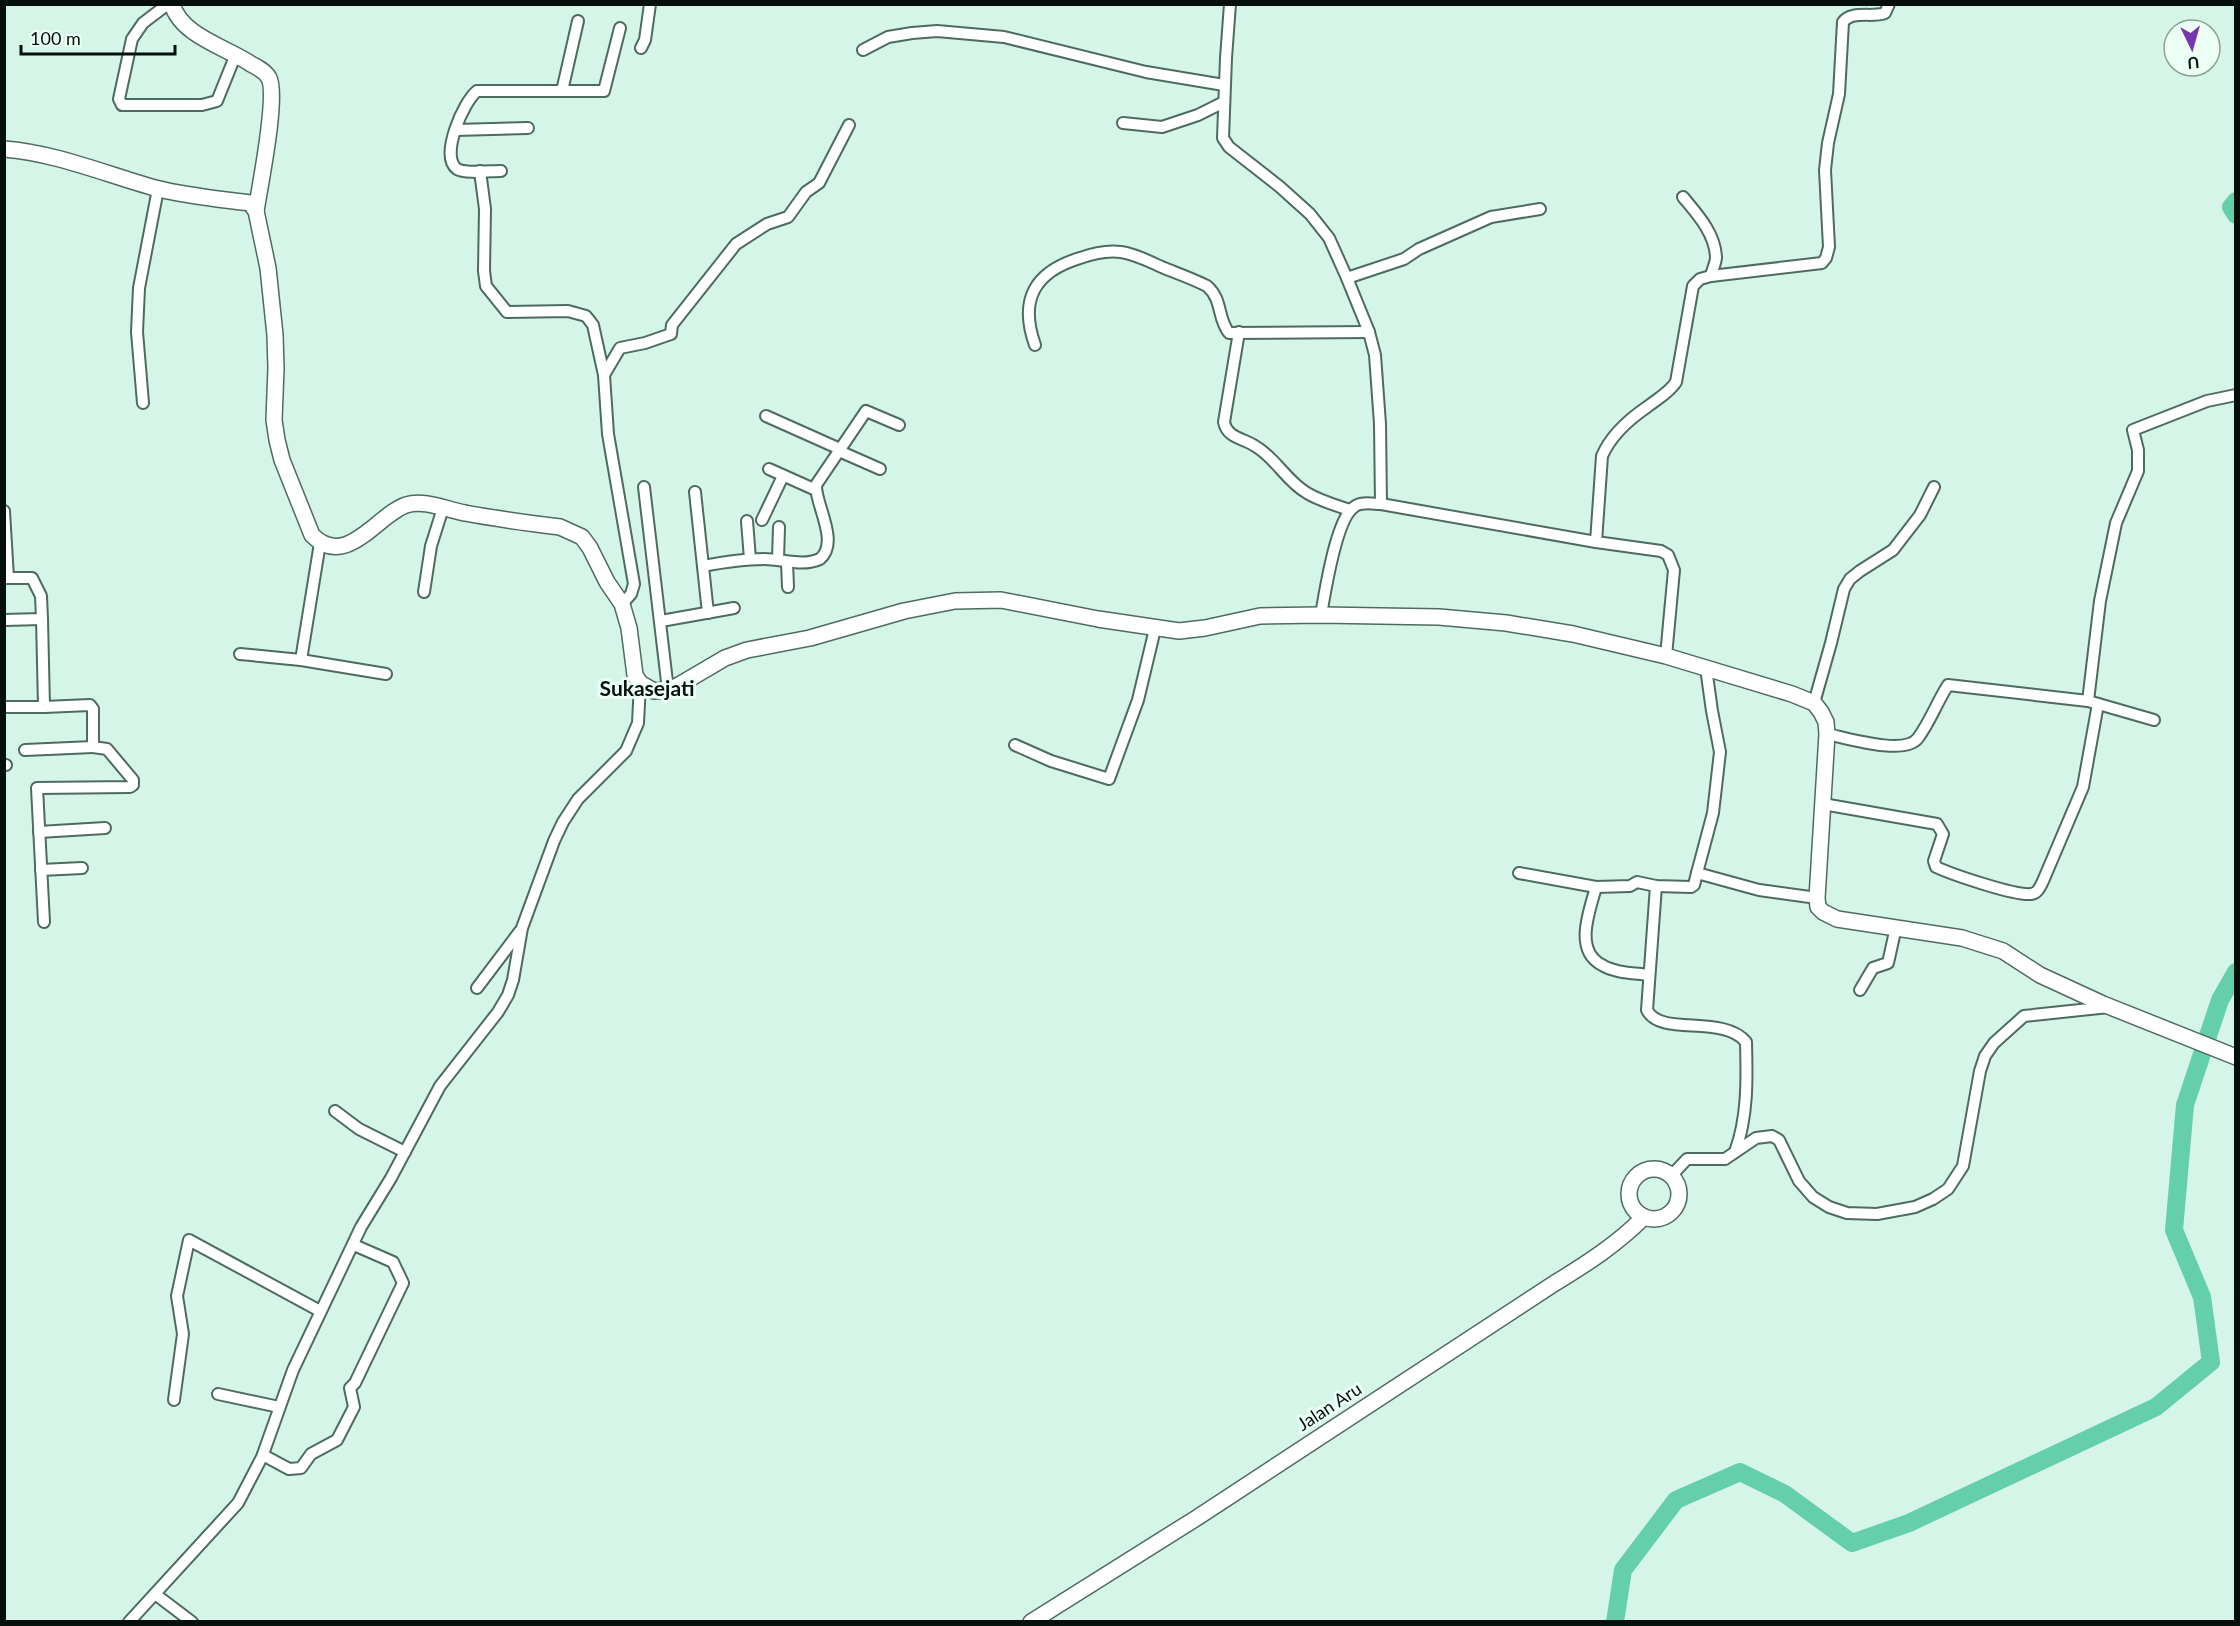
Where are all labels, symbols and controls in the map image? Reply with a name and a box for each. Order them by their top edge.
scale bar [21,18,176,56]
north arrow [2162,18,2222,78]
text: 100 m [30,27,81,49]
text: U [2187,53,2200,73]
district label: Sukasejati [600,675,694,700]
street label: Jalan Aru [1293,1377,1365,1435]

